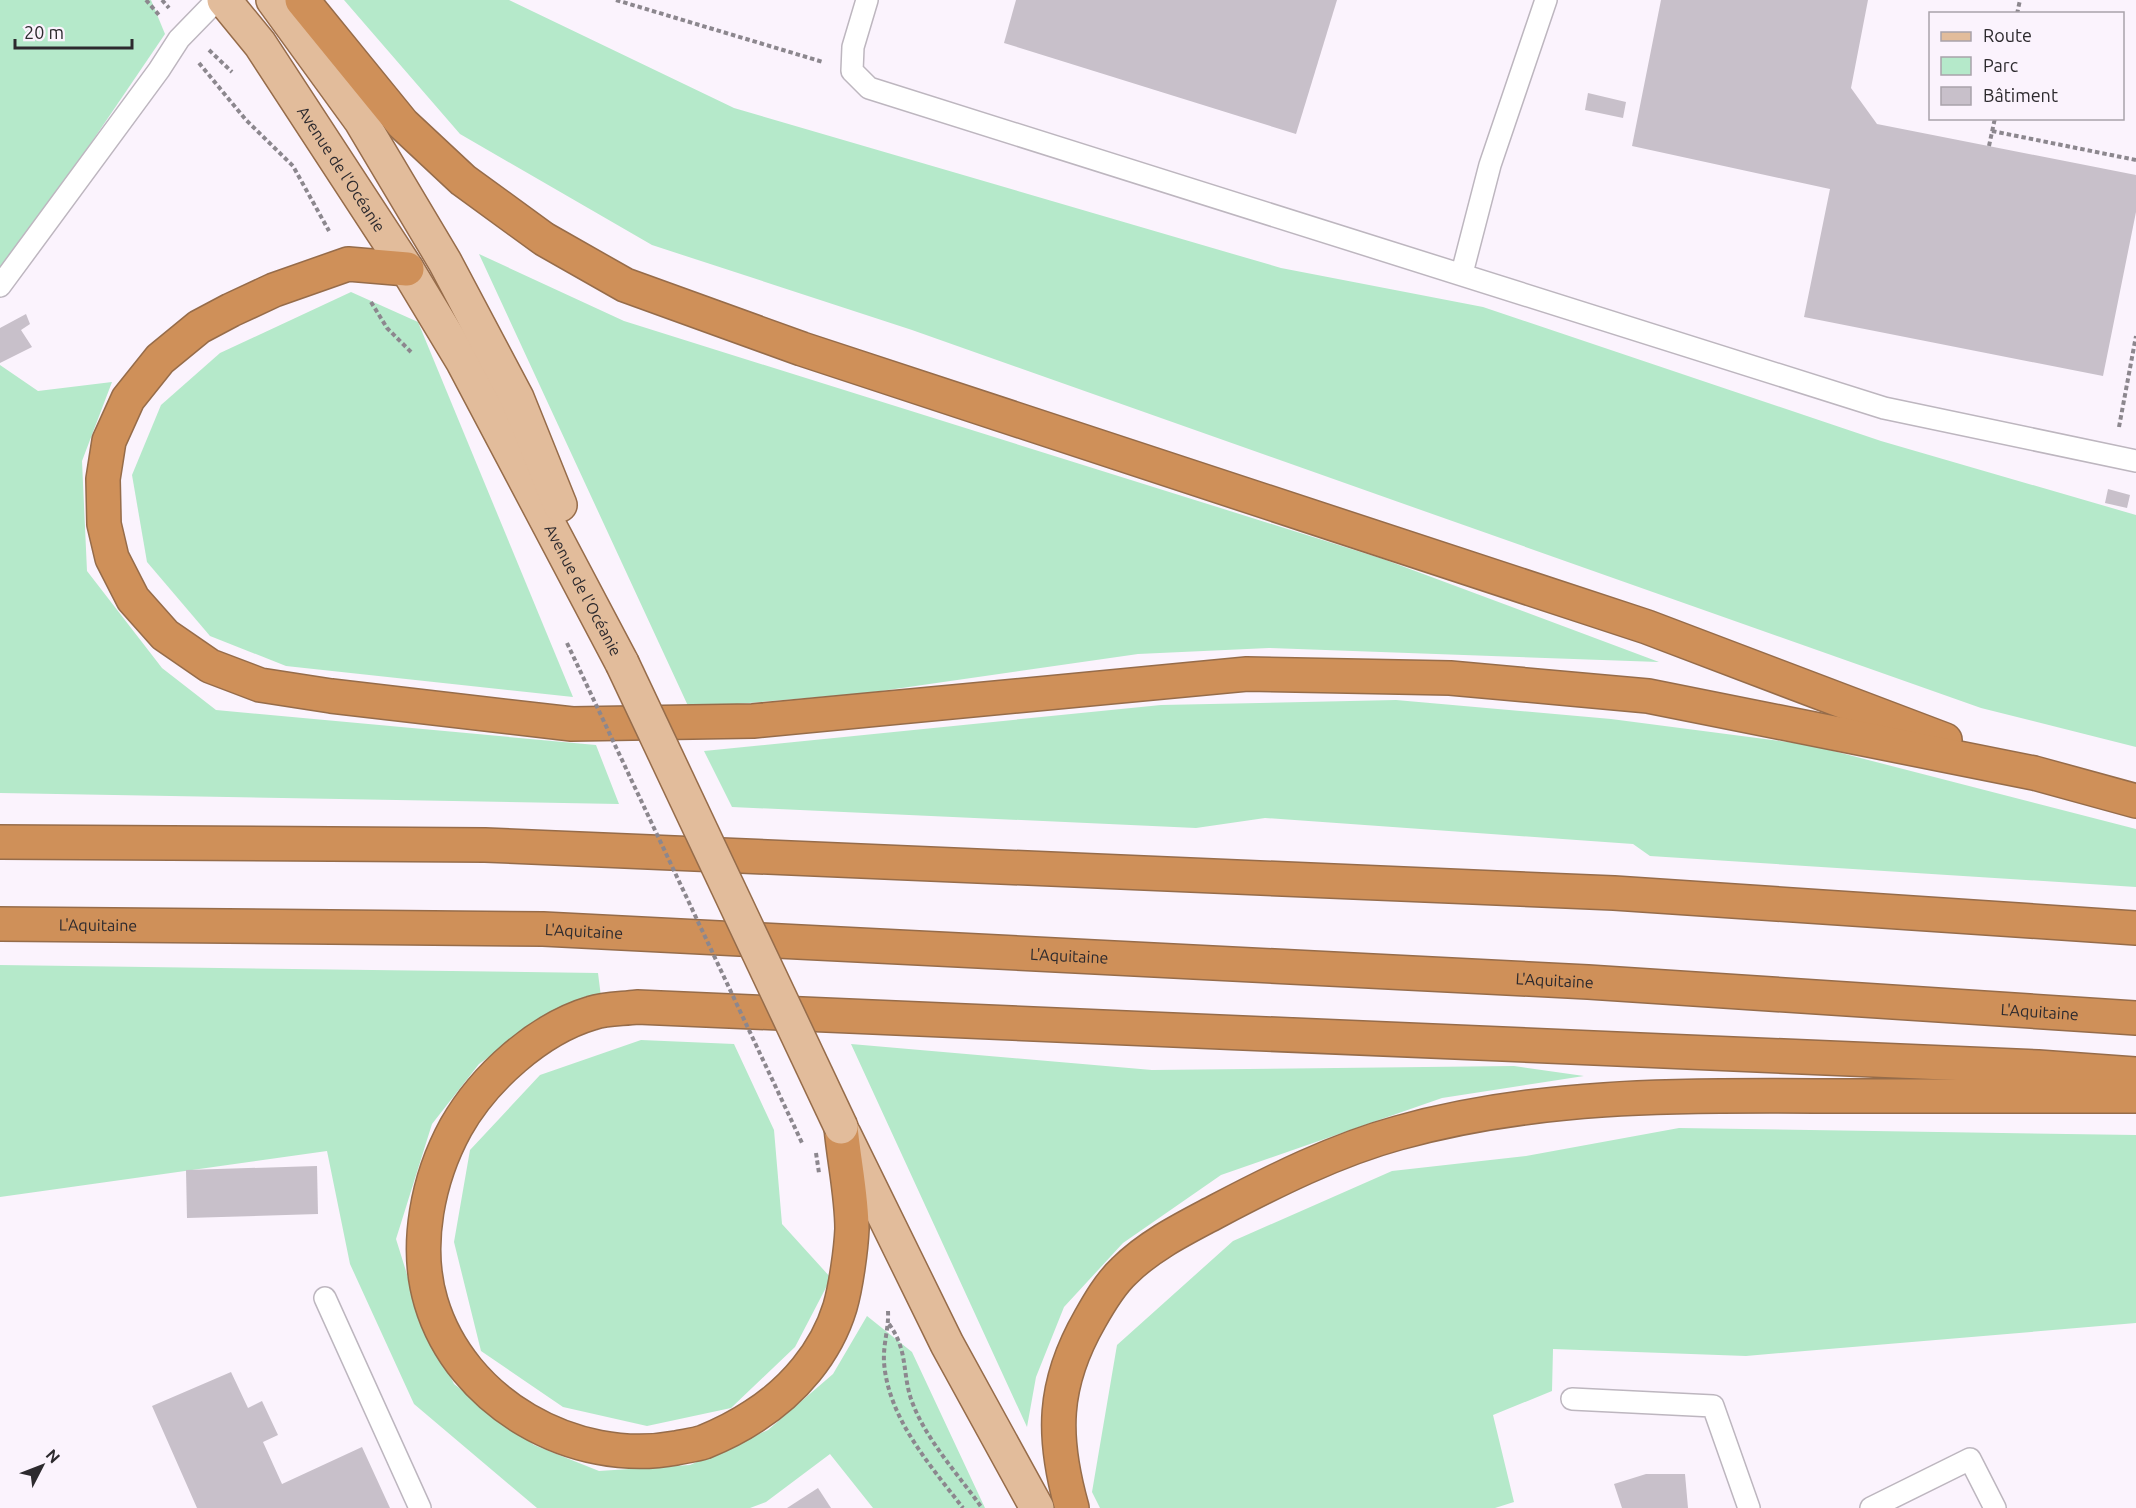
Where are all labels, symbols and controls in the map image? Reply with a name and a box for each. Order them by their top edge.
scale bar [15,12,132,50]
legend [1929,12,2124,120]
text: 20 m [24,22,64,42]
text: Route [1983,25,2032,45]
text: Parc [1983,55,2018,75]
text: Bâtiment [1983,85,2058,105]
street label: Avenue de l'Océanie [294,103,389,235]
street label: Avenue de l'Océanie [541,521,626,659]
street label: L'Aquitaine [59,916,137,934]
street label: L'Aquitaine [544,920,624,942]
street label: L'Aquitaine [1030,945,1109,967]
street label: L'Aquitaine [1515,969,1594,991]
street label: L'Aquitaine [2000,1000,2079,1023]
north arrow [12,1436,72,1496]
text: N [42,1446,64,1466]

